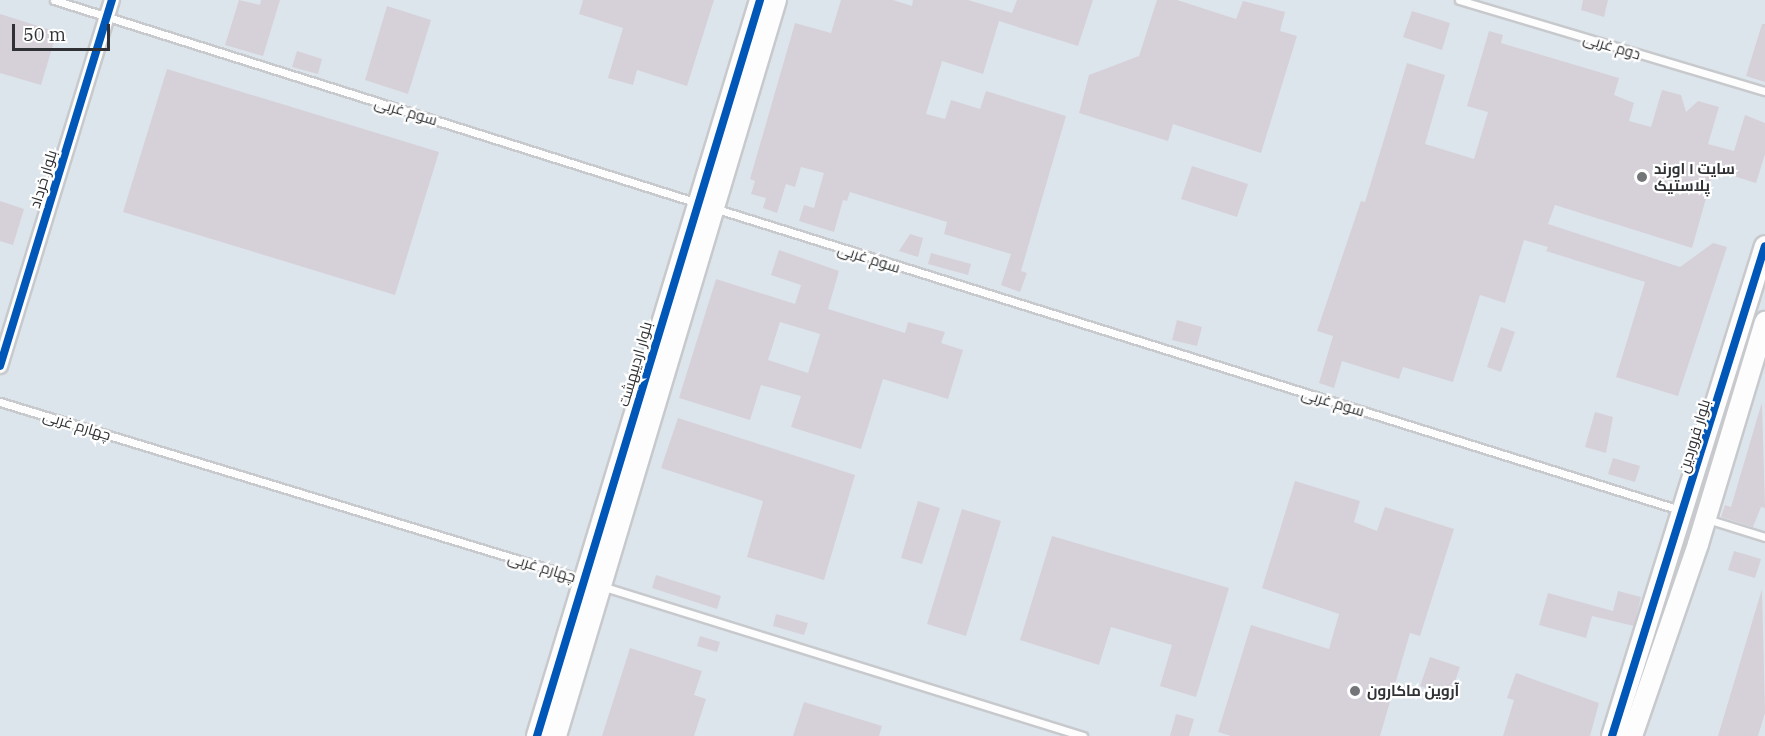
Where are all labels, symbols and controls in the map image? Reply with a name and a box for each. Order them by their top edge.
scale bar [15,12,112,50]
text: 50 m [23,23,66,46]
street label: دوم غربی [1581,29,1643,63]
street label: سوم غربی [372,93,440,129]
street label: بلوار خرداد [26,148,60,210]
place label: سایت ۱ اورند پلاستیک [1654,159,1735,194]
marker: سایت ۱ اورند پلاستیک [1635,170,1649,184]
street label: سوم غربی [836,239,902,277]
street label: بلوار اردیبهشت [614,319,656,409]
street label: سوم غربی [1299,384,1367,420]
street label: بلوار فروردین [1674,397,1714,475]
street label: چهارم غربی [41,406,113,444]
street label: چهارم غربی [506,548,578,586]
place label: آروین ماکارون [1367,682,1459,700]
marker: آروین ماکارون [1348,684,1362,698]

